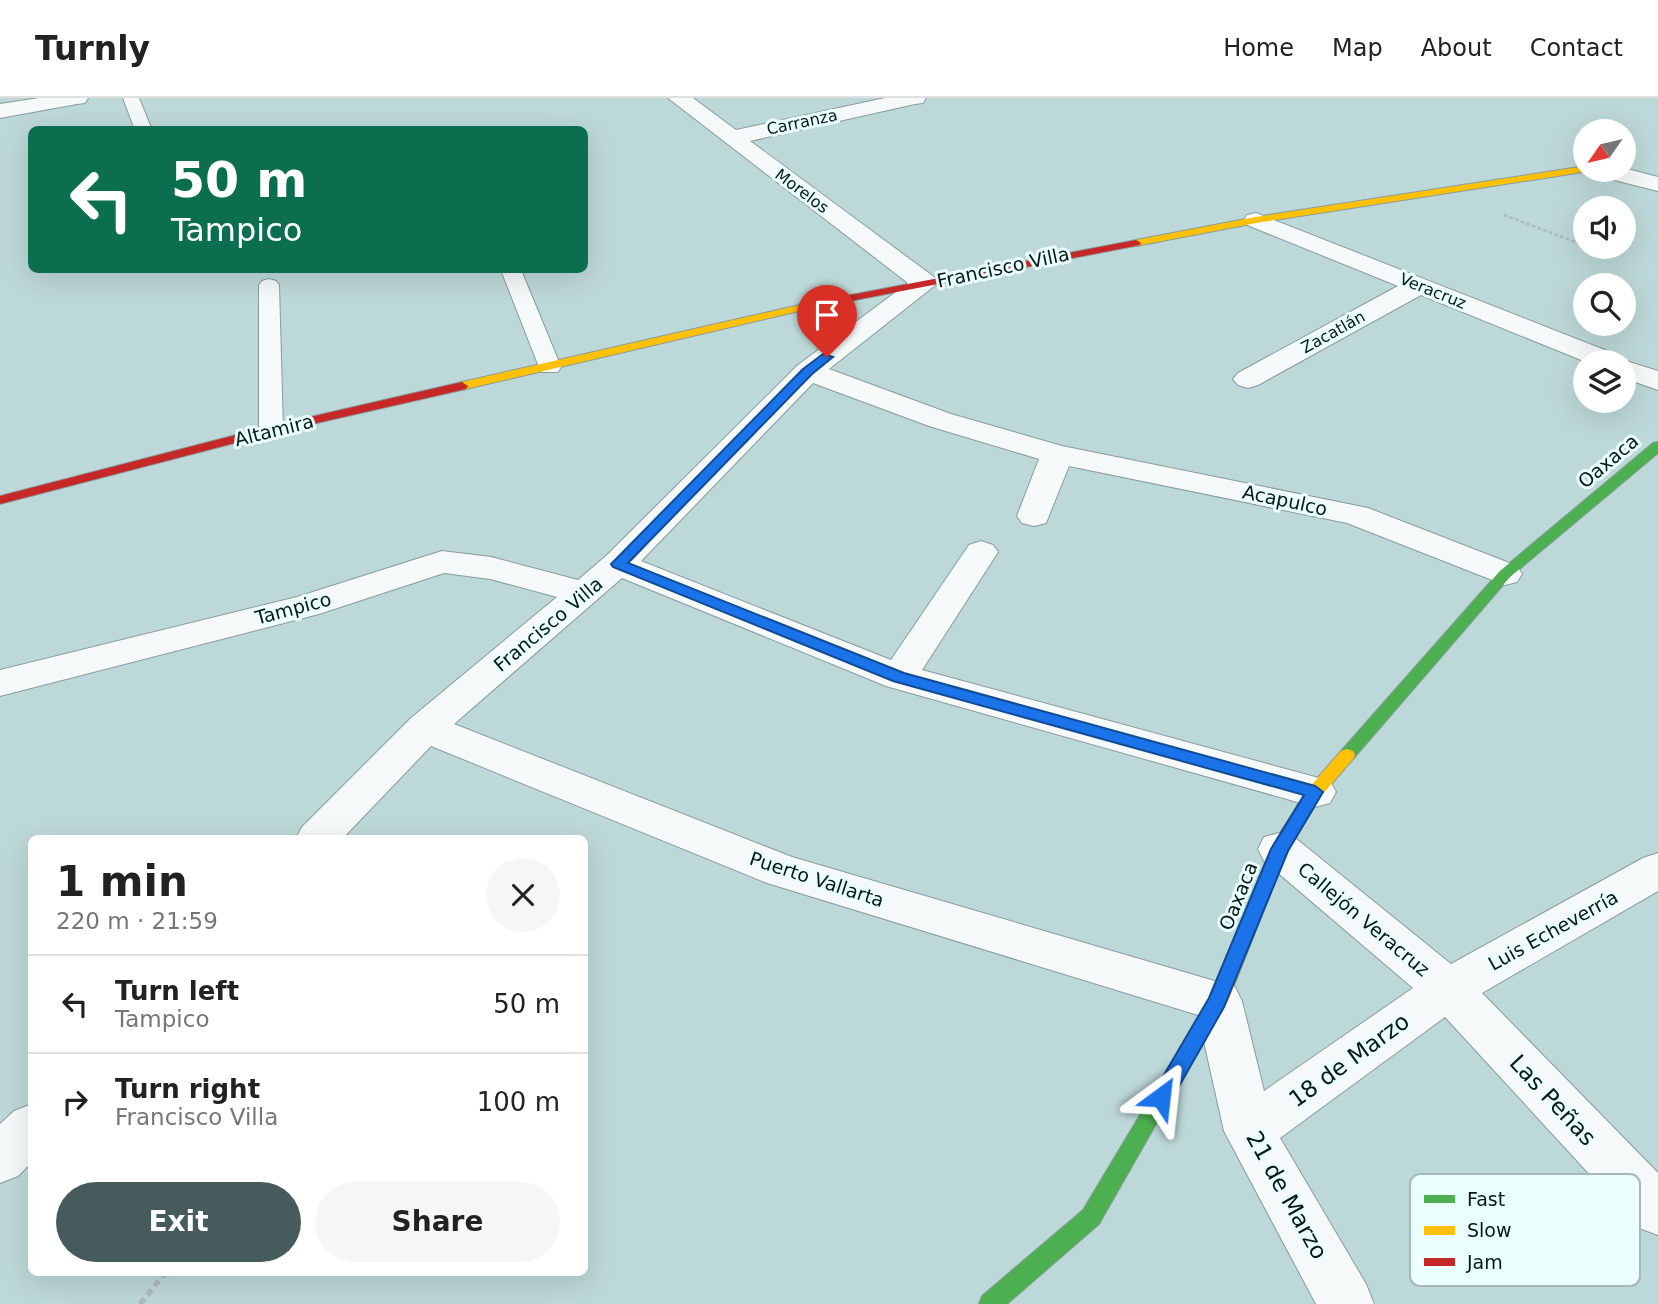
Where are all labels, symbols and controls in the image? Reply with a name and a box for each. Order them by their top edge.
text: Turnly [35,29,150,68]
text: Home [1223,34,1294,62]
text: Map [1332,34,1383,62]
text: About [1421,34,1492,62]
text: Contact [1530,34,1623,62]
street label: Carranza [765,105,839,139]
north arrow [1573,119,1636,182]
map controls [1573,119,1636,413]
text: 50 m [171,152,307,209]
icon: left [56,154,147,245]
street label: Morelos [771,165,833,217]
button: sound [1573,196,1636,259]
text: Tampico [171,211,302,249]
street label: Francisco Villa [935,242,1071,292]
street label: Veracruz [1397,269,1469,313]
button: search [1573,273,1636,336]
pin [797,285,857,357]
icon: arrive [808,296,846,334]
street label: Zacatlán [1298,307,1368,357]
button: layers [1573,350,1636,413]
street label: Altamira [232,410,316,450]
street label: Oaxaca [1574,430,1642,492]
street label: Acapulco [1241,480,1329,520]
street label: Francisco Villa [489,572,607,676]
street label: Tampico [252,587,334,629]
street label: Puerto Vallarta [747,847,887,911]
text: 1 min [56,857,188,906]
button: close [486,858,560,932]
street label: Callejón Veracruz [1294,858,1434,980]
street label: Oaxaca [1214,859,1262,933]
street label: Luis Echeverría [1484,885,1622,975]
text: 220 m · 21:59 [56,908,218,934]
text: Turn left [115,976,239,1006]
icon: left [56,985,94,1023]
text: 50 m [493,989,560,1019]
text: Tampico [115,1006,209,1032]
street label: 18 de Marzo [1284,1008,1414,1112]
street label: Las Peñas [1505,1049,1601,1151]
position arrow [1124,1060,1198,1134]
text: Turn right [115,1074,260,1104]
icon: right [56,1083,94,1121]
text: 100 m [477,1087,560,1117]
text: Francisco Villa [115,1104,278,1130]
street label: 21 de Marzo [1241,1127,1333,1263]
legend [1410,1174,1640,1286]
button: Exit [56,1182,301,1262]
button: Share [315,1182,560,1262]
text: Fast [1467,1188,1505,1210]
text: Slow [1467,1219,1512,1241]
text: Jam [1466,1251,1503,1273]

